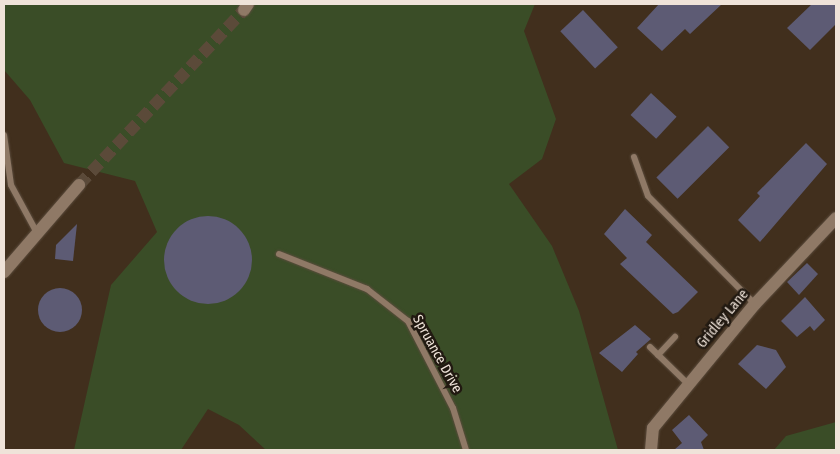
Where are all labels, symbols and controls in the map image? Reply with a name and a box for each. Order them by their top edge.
street label: Gridley Lane [694,286,752,352]
street label: Spruance Drive [409,312,465,396]

